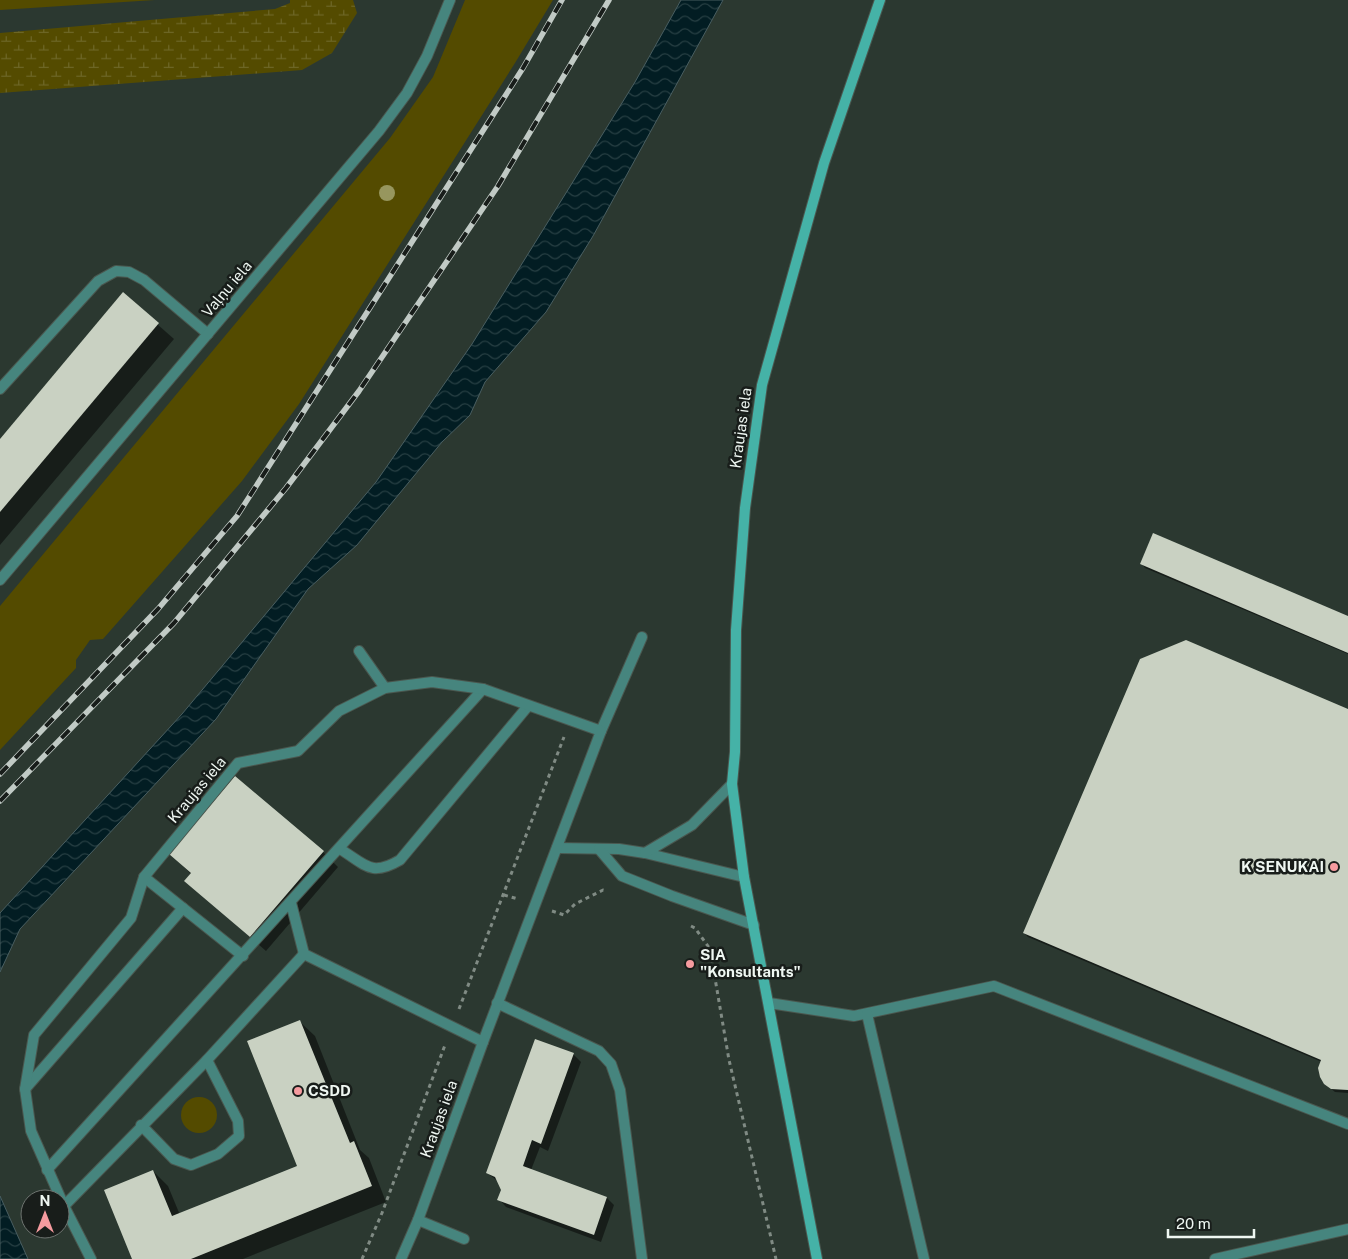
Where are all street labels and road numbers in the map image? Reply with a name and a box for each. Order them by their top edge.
street label: Vaļņu iela [198,257,255,320]
street label: Kraujas iela [726,387,755,469]
street label: Kraujas iela [164,753,229,826]
street label: Kraujas iela [417,1078,460,1160]

